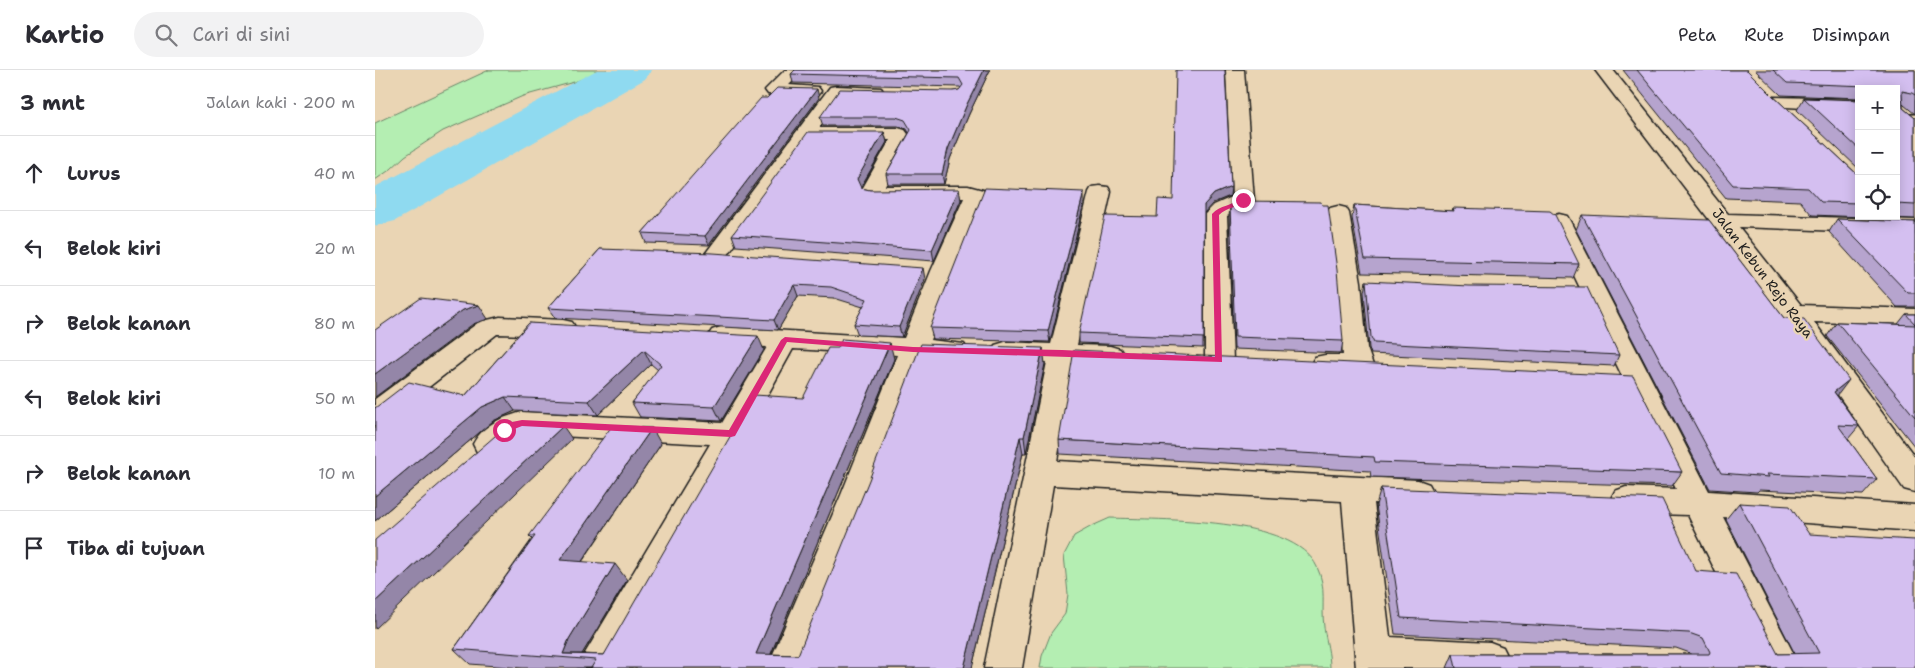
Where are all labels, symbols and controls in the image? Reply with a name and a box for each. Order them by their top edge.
search box [134,12,484,57]
text: Kartio [25,19,104,51]
icon: search [152,21,180,49]
text: Cari di sini [192,22,290,47]
text: Peta [1678,23,1716,47]
text: Rute [1744,23,1784,47]
text: Disimpan [1812,23,1890,47]
map controls [1855,85,1900,220]
button: + [1855,85,1900,130]
text: 3 mnt [20,89,85,117]
text: Jalan kaki · 200 m [206,92,355,113]
button: − [1855,130,1900,175]
icon: ahead [20,159,48,187]
text: Lurus [67,161,121,186]
text: 40 m [313,163,355,184]
button: locate [1855,175,1900,220]
route end [1232,189,1255,212]
street label: Jalan Kebun Rejo Raya [1708,205,1818,342]
icon: left [20,234,48,262]
text: Belok kiri [67,236,161,261]
text: 20 m [314,238,355,259]
icon: right [20,309,48,337]
text: Belok kanan [67,311,191,336]
text: 80 m [314,313,355,334]
icon: left [20,384,48,412]
text: Belok kiri [67,386,161,411]
text: 50 m [315,388,355,409]
route start [493,419,516,442]
icon: right [20,459,48,487]
text: Belok kanan [67,461,191,486]
text: 10 m [318,463,355,484]
icon: arrive [20,534,48,562]
text: Tiba di tujuan [67,536,205,561]

